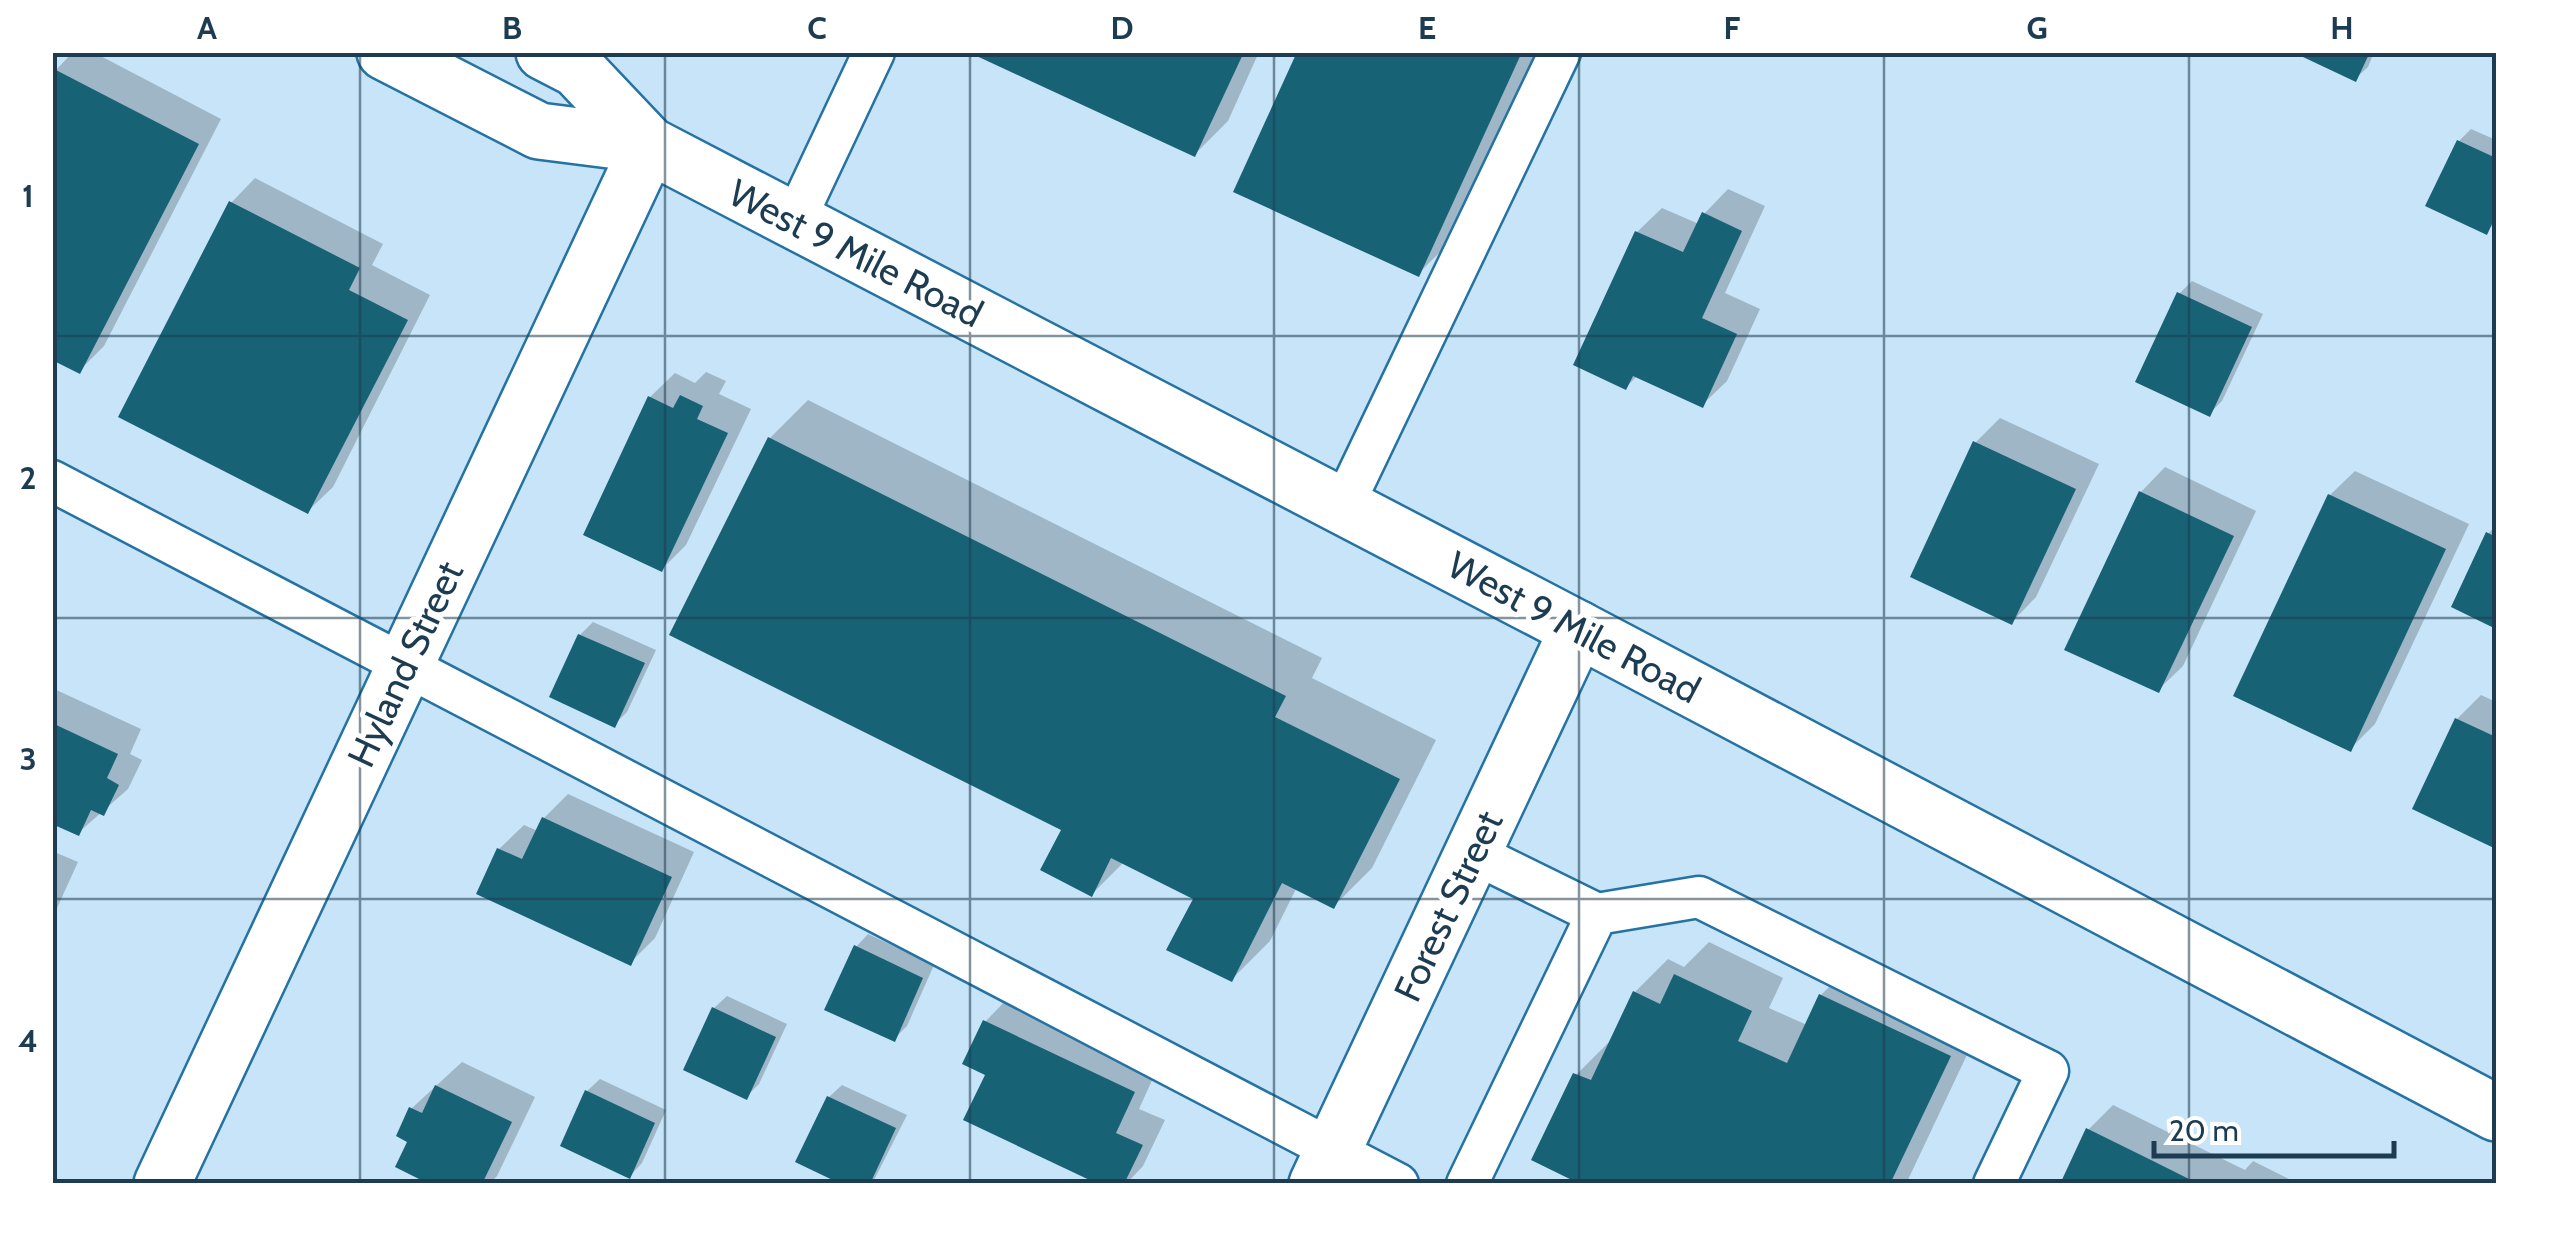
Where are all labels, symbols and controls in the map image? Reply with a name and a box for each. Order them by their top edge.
text: A [197,8,217,47]
text: B [502,8,522,47]
text: C [807,8,827,47]
text: D [1110,8,1134,47]
text: E [1418,8,1436,47]
text: F [1724,8,1741,47]
text: G [2026,8,2048,47]
text: H [2330,8,2354,47]
street label: West 9 Mile Road [721,169,991,337]
text: 1 [22,176,34,215]
text: 2 [20,458,36,497]
street label: West 9 Mile Road [1440,541,1708,713]
street label: Hyland Street [337,554,473,774]
text: 3 [19,739,37,778]
street label: Forest Street [1383,803,1513,1009]
text: 4 [18,1021,38,1060]
scale bar [2154,1096,2394,1158]
text: 20 m [2169,1112,2239,1149]

